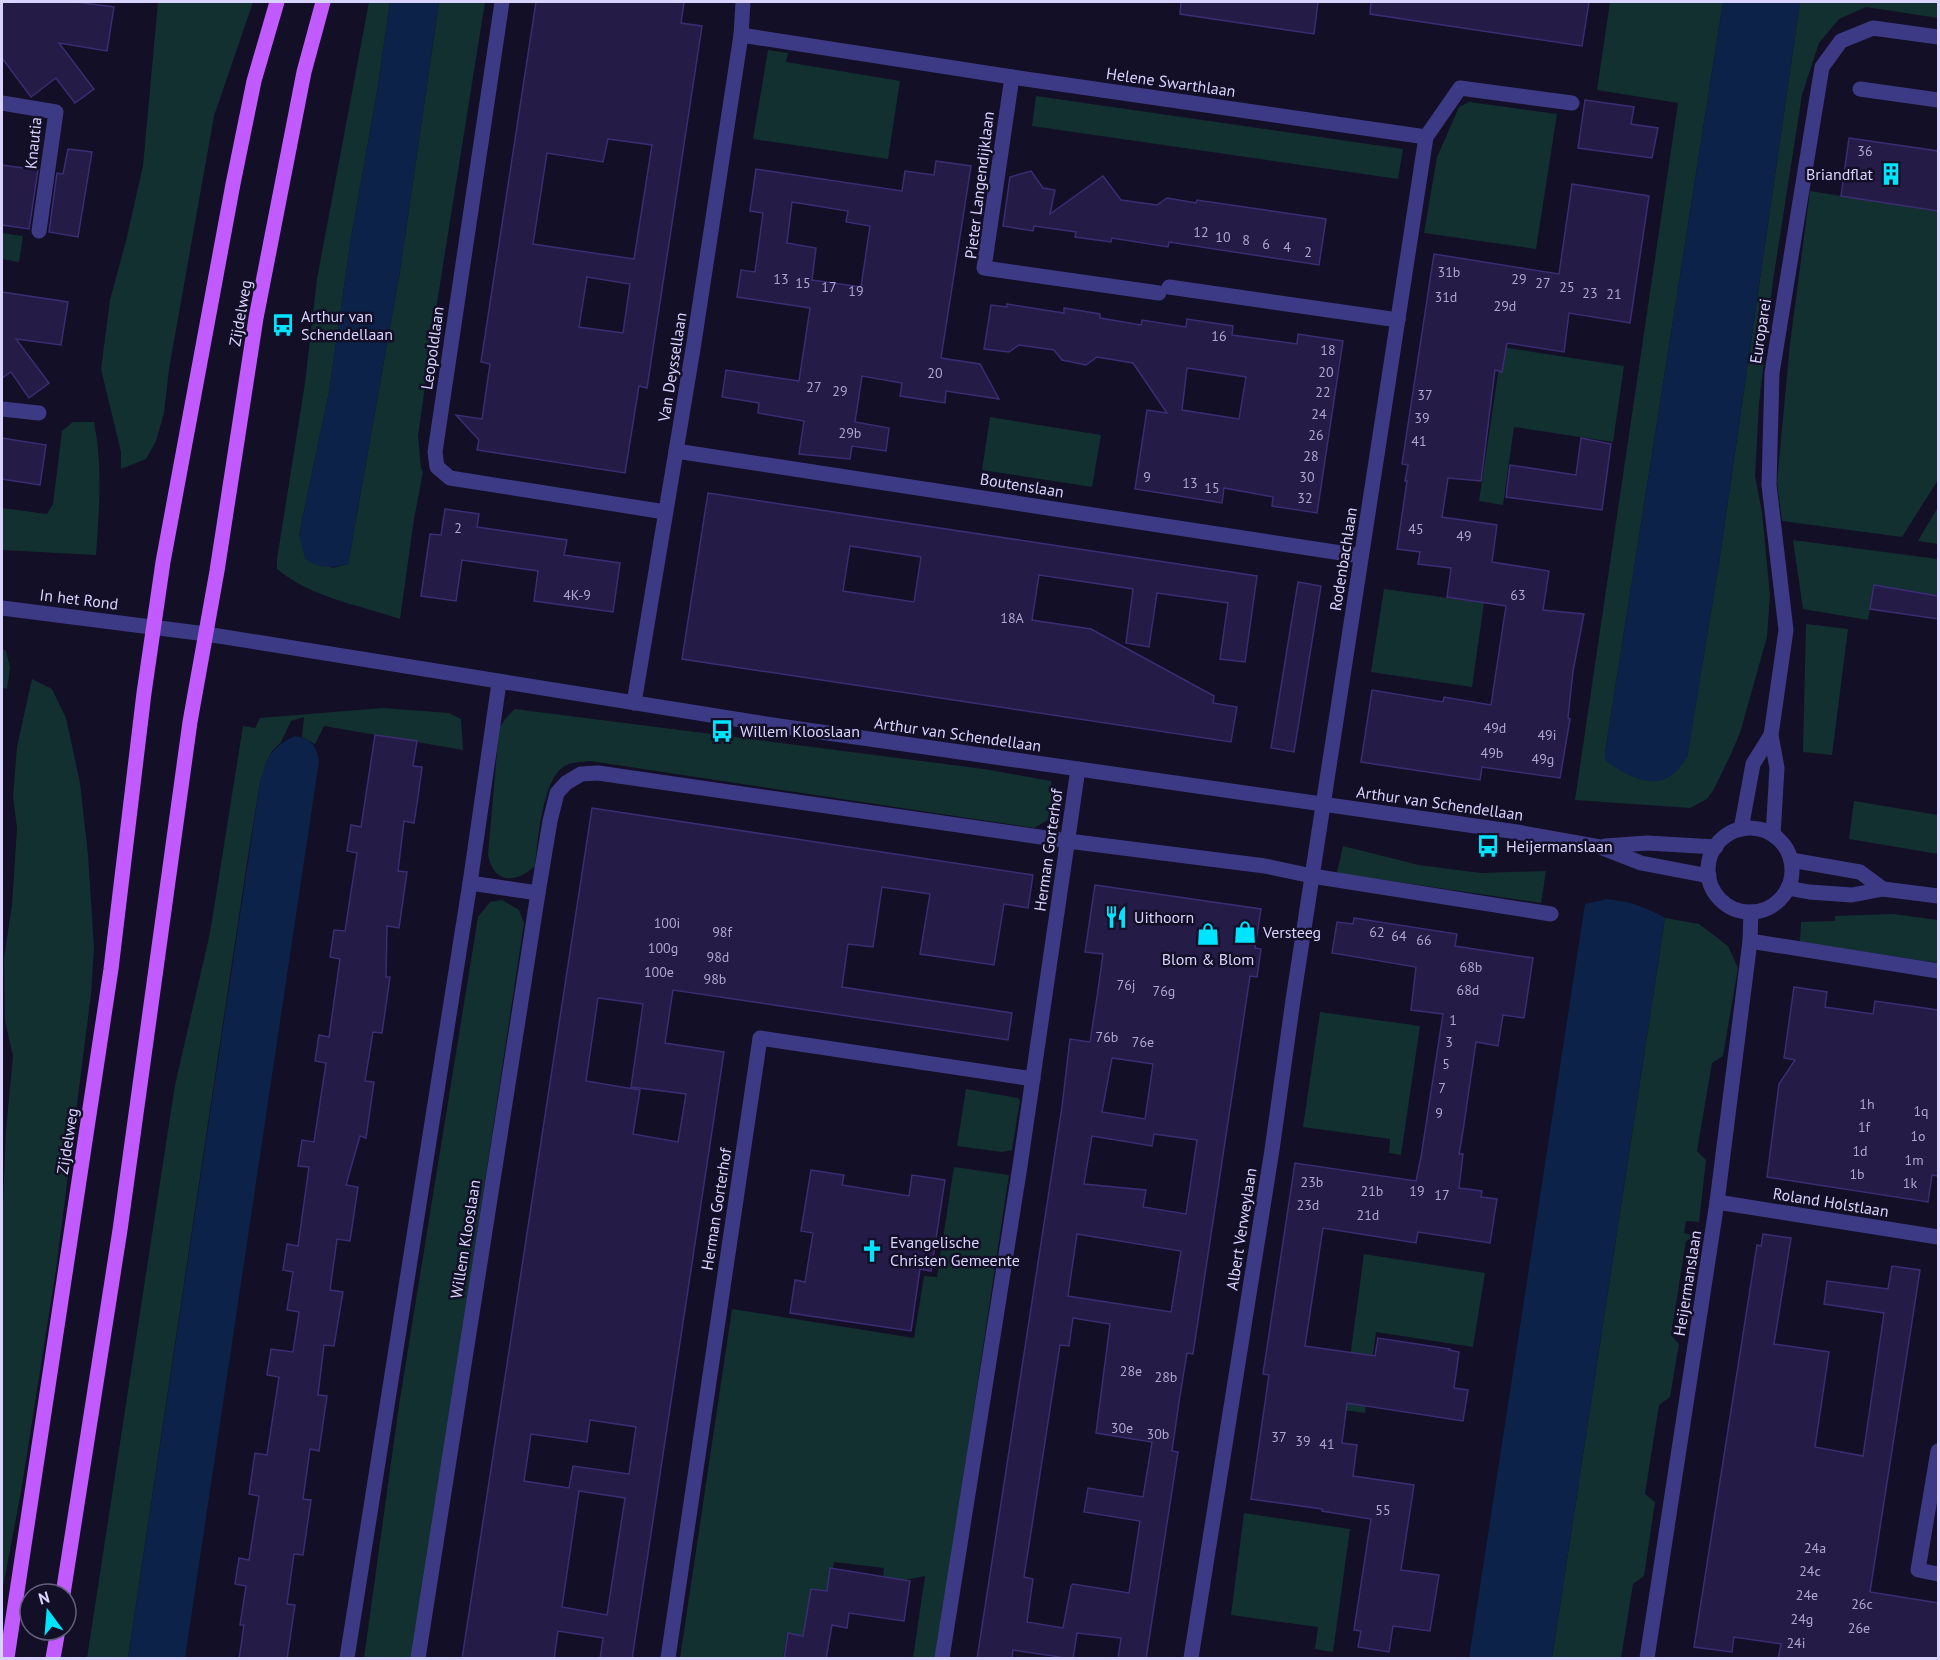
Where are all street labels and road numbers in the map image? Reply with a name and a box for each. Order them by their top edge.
street label: Helene Swarthlaan [1105,63,1237,101]
street label: Pieter Langendijklaan [960,110,998,260]
street label: Knautia [20,116,46,170]
street label: Zijdelweg [224,278,256,348]
street label: Europarei [1745,297,1775,365]
street label: Leopoldlaan [416,305,448,391]
street label: Van Deyssellaan [653,311,691,424]
street label: Boutenslaan [979,468,1065,502]
street label: Rodenbachlaan [1325,506,1361,612]
street label: In het Rond [39,584,119,614]
street label: Arthur van Schendellaan [873,712,1043,756]
street label: Arthur van Schendellaan [1355,781,1525,825]
street label: Herman Gorterhof [1029,787,1067,913]
street label: Zijdelweg [52,1106,82,1176]
street label: Herman Gorterhof [696,1146,736,1272]
street label: Albert Verweylaan [1221,1166,1261,1292]
street label: Willem Klooslaan [446,1178,484,1300]
street label: Roland Holstlaan [1772,1183,1890,1221]
street label: Heijermanslaan [1669,1229,1705,1337]

